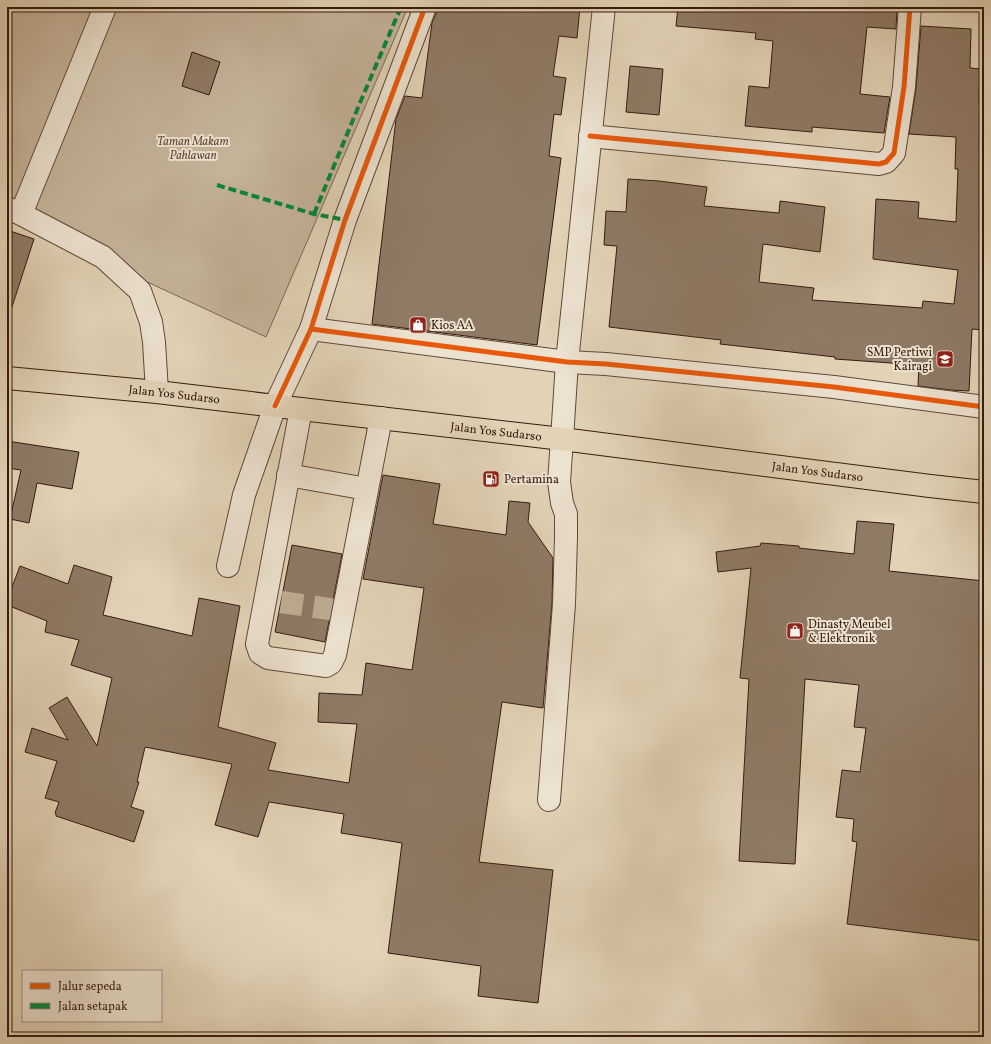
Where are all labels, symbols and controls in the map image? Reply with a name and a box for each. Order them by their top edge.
park label: Taman Makam Pahlawan [157,134,229,164]
shop icon: Kios AA [408,315,428,335]
place label: Kios AA [431,318,474,334]
place label: SMP Pertiwi Kairagi [867,345,932,375]
school or university icon: SMP Pertiwi Kairagi [935,349,955,369]
street label: Jalan Yos Sudarso [128,382,221,408]
street label: Jalan Yos Sudarso [449,419,543,446]
street label: Jalan Yos Sudarso [771,459,864,486]
fuel station icon: Pertamina [481,469,501,489]
place label: Pertamina [504,472,559,488]
place label: Dinasty Meubel & Elektronik [808,617,891,647]
shop icon: Dinasty Meubel & Elektronik [785,621,805,641]
legend [22,970,162,1022]
text: Jalur sepeda [58,979,122,995]
text: Jalan setapak [58,999,128,1015]

